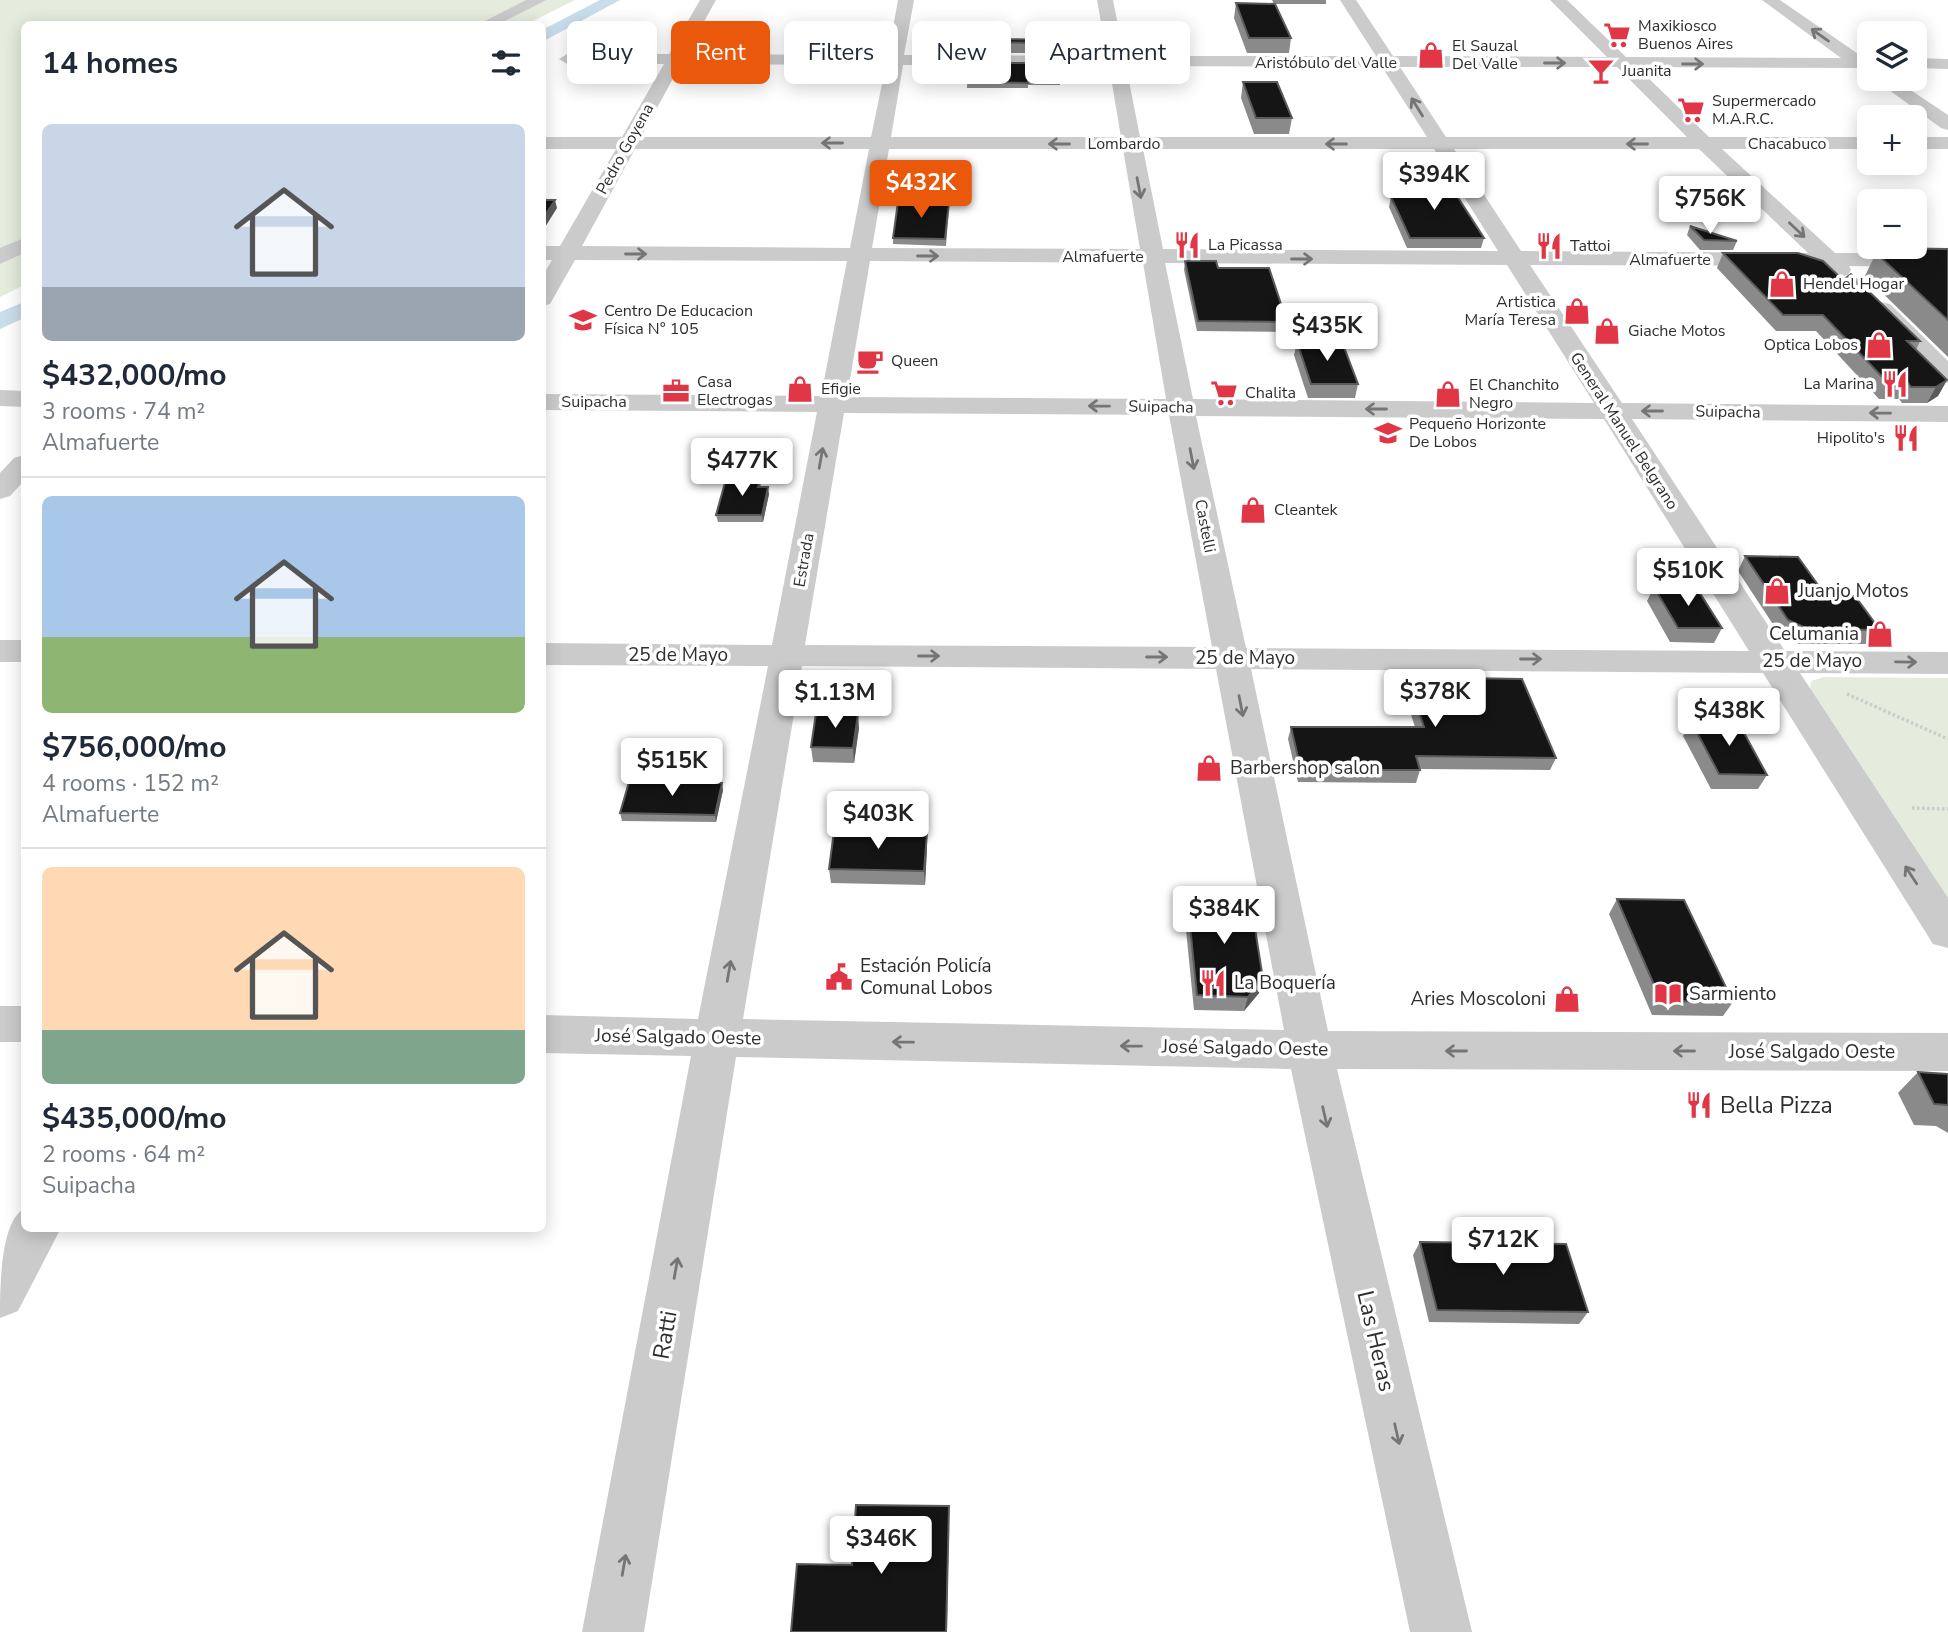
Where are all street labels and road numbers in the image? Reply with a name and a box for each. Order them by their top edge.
street label: Aristóbulo del Valle [1255,52,1397,74]
street label: Pedro Goyena [591,100,659,198]
street label: Lombardo [1088,133,1161,155]
street label: Chacabuco [1748,133,1826,155]
street label: Almafuerte [1062,246,1144,268]
street label: Almafuerte [1629,249,1711,271]
street label: General Manuel Belgrano [1565,348,1683,514]
street label: Suipacha [561,391,627,413]
street label: Suipacha [1128,395,1194,419]
street label: Suipacha [1695,400,1761,424]
street label: Castelli [1189,497,1221,555]
street label: Estrada [788,531,820,589]
street label: 25 de Mayo [628,642,728,668]
street label: 25 de Mayo [1195,645,1295,671]
street label: 25 de Mayo [1762,648,1862,674]
street label: José Salgado Oeste [594,1023,761,1051]
street label: José Salgado Oeste [1161,1034,1328,1062]
street label: José Salgado Oeste [1728,1039,1895,1065]
street label: Las Heras [1349,1287,1403,1395]
street label: Ratti [646,1308,684,1362]

